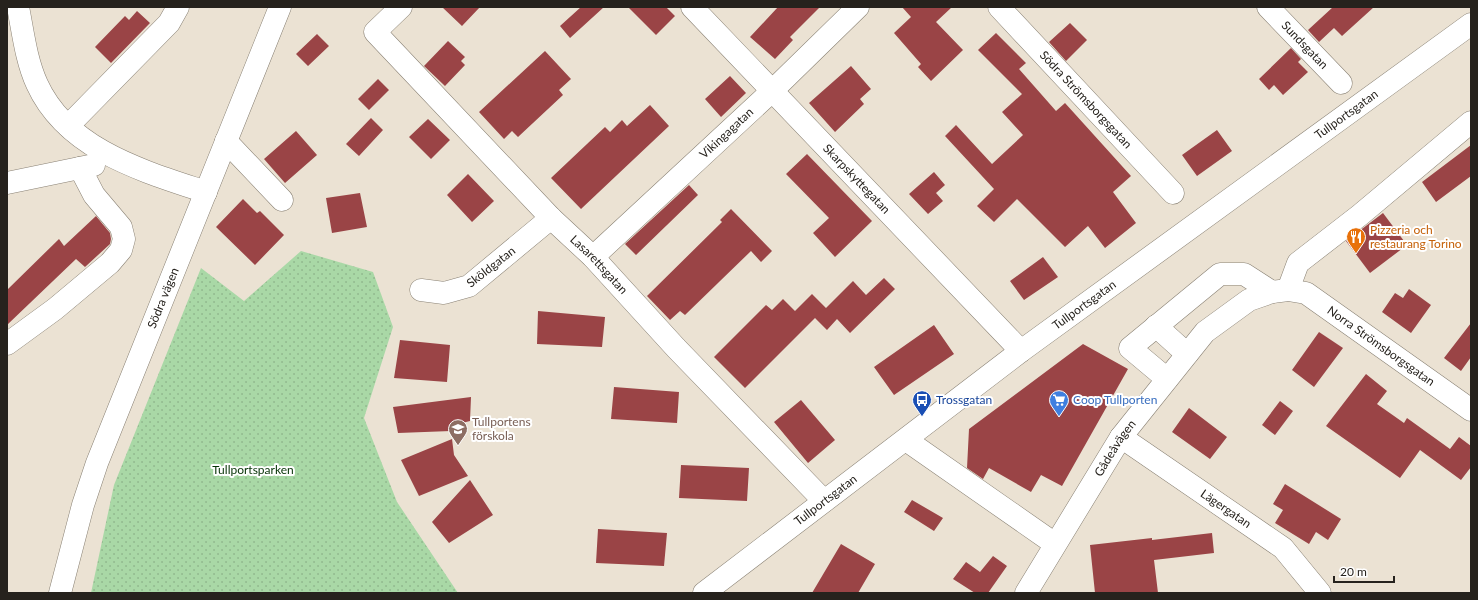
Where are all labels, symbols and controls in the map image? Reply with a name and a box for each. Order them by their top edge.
street label: Sundsgatan [1279,18,1332,72]
street label: Södra Strömsborgsgatan [1037,47,1135,151]
street label: Tullportsgatan [1311,86,1381,142]
street label: Vikingagatan [696,104,756,162]
street label: Skarpskyttegatan [820,141,894,217]
place label: Pizzeria och restaurang Torino [1370,222,1462,251]
restaurant icon: Pizzeria och restaurang Torino [1345,226,1367,254]
street label: Lasarettsgatan [567,232,631,297]
street label: Sköldgatan [463,243,518,290]
street label: Södra vägen [144,265,182,330]
street label: Tullportsgatan [1049,277,1119,333]
street label: Norra Strömsborgsgatan [1324,302,1438,389]
bus stop icon: Trossgatan [911,389,933,417]
supermarket icon: Coop Tullporten [1048,389,1070,417]
place label: Trossgatan [936,392,992,407]
place label: Coop Tullporten [1073,392,1157,407]
place label: Tullportens förskola [472,414,531,443]
street label: Gådeåvägen [1091,417,1139,479]
school or university icon: Tullportens förskola [447,418,469,446]
park label: Tullportsparken [212,462,294,477]
street label: Tullportsgatan [791,471,860,528]
street label: Lägergatan [1198,486,1254,531]
scale bar [1334,558,1394,584]
text: 20 m [1340,564,1367,579]

